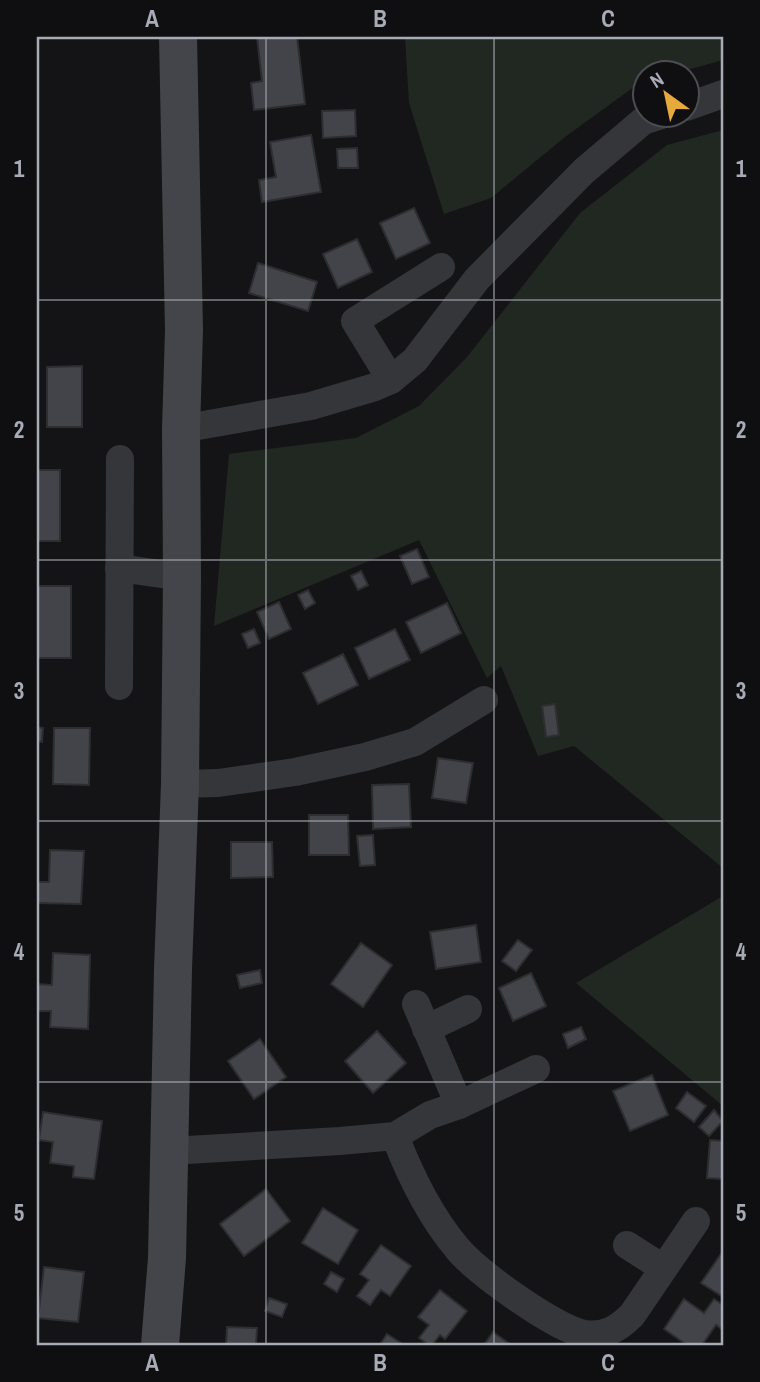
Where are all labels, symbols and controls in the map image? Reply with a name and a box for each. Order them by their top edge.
text: A [145,3,159,34]
text: B [373,3,387,34]
text: C [601,3,615,34]
north arrow [630,60,700,130]
text: N [645,66,669,94]
text: 1 [14,153,25,184]
text: 1 [736,153,747,184]
text: 2 [14,414,24,445]
text: 2 [736,414,746,445]
text: 3 [14,675,24,706]
text: 3 [736,675,746,706]
text: 4 [14,936,25,967]
text: 4 [736,936,747,967]
text: 5 [14,1197,24,1228]
text: 5 [736,1197,746,1228]
text: A [145,1347,159,1378]
text: B [373,1347,387,1378]
text: C [601,1347,615,1378]

